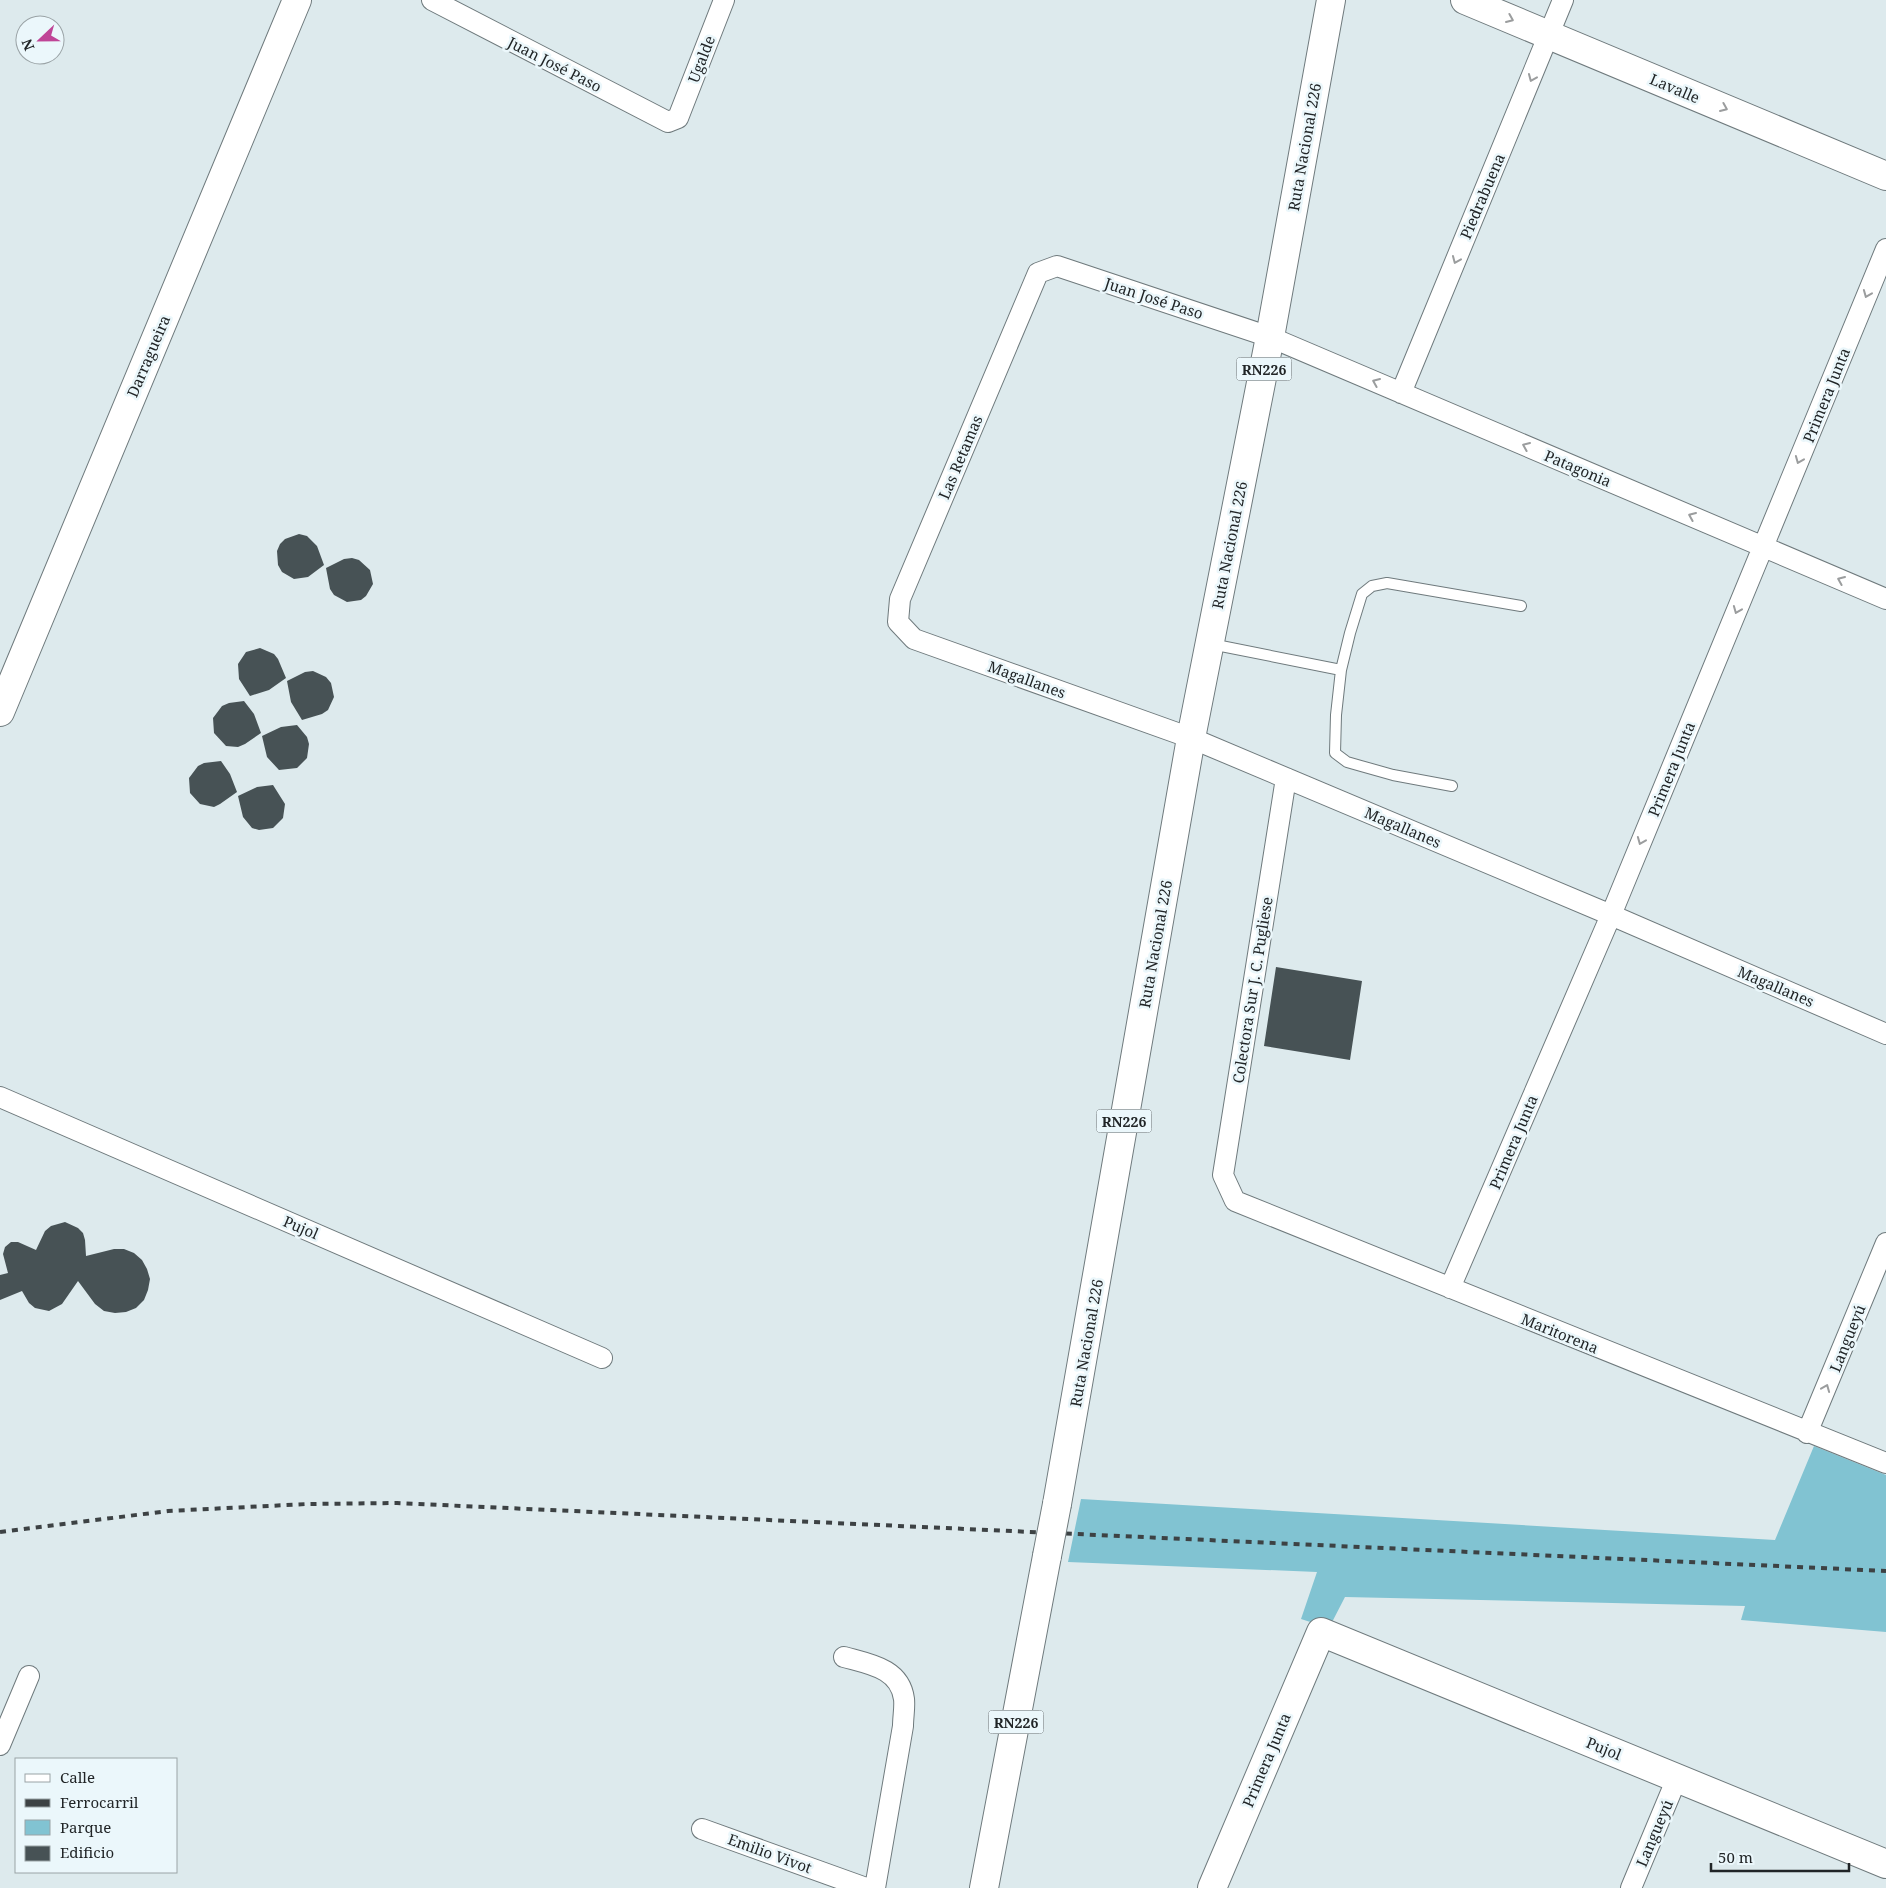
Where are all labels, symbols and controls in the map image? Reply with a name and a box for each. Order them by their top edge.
one-way arrow [1505,12,1514,23]
north arrow [15,15,65,65]
street label: Juan José Paso [504,31,605,96]
street label: Ugalde [683,32,719,86]
text: N [17,36,38,54]
street label: Lavalle [1647,69,1703,107]
one-way arrow [1527,73,1537,81]
street label: Ruta Nacional 226 [1283,81,1325,213]
one-way arrow [1719,102,1728,113]
street label: Piedrabuena [1455,150,1509,242]
one-way arrow [1451,255,1462,264]
street label: Juan José Paso [1101,272,1206,323]
one-way arrow [1863,289,1874,298]
street label: Darragueira [122,312,174,400]
street label: Primera Junta [1798,345,1854,445]
road number: RN226 [1236,358,1292,380]
one-way arrow [1372,378,1381,389]
street label: Las Retamas [933,412,987,502]
one-way arrow [1522,441,1531,452]
street label: Patagonia [1541,445,1615,491]
one-way arrow [1794,455,1805,464]
street label: Ruta Nacional 226 [1207,480,1251,610]
one-way arrow [1688,512,1697,523]
one-way arrow [1837,575,1846,586]
one-way arrow [1732,605,1743,614]
street label: Magallanes [985,656,1069,702]
street label: Primera Junta [1643,719,1699,819]
street label: Magallanes [1362,802,1445,852]
one-way arrow [1637,836,1647,845]
street label: Ruta Nacional 226 [1134,878,1176,1010]
street label: Colectora Sur J. C. Pugliese [1227,895,1277,1085]
street label: Magallanes [1735,961,1818,1011]
street label: Primera Junta [1484,1092,1542,1192]
road number: RN226 [1096,1110,1152,1132]
street label: Pujol [280,1211,322,1243]
street label: Ruta Nacional 226 [1065,1277,1107,1409]
street label: Langueyú [1824,1301,1870,1375]
street label: Maritorena [1518,1308,1602,1358]
one-way arrow [1820,1384,1830,1393]
road number: RN226 [988,1710,1044,1734]
street label: Primera Junta [1237,1710,1295,1810]
street label: Pujol [1583,1732,1625,1764]
legend [15,1758,178,1873]
text: Calle [60,1767,95,1787]
text: Ferrocarril [60,1792,139,1812]
street label: Langueyú [1631,1796,1677,1870]
text: Parque [60,1817,111,1837]
street label: Emilio Vivot [725,1829,815,1877]
scale bar [1711,1840,1848,1872]
text: Edificio [60,1842,114,1862]
text: 50 m [1718,1847,1753,1867]

